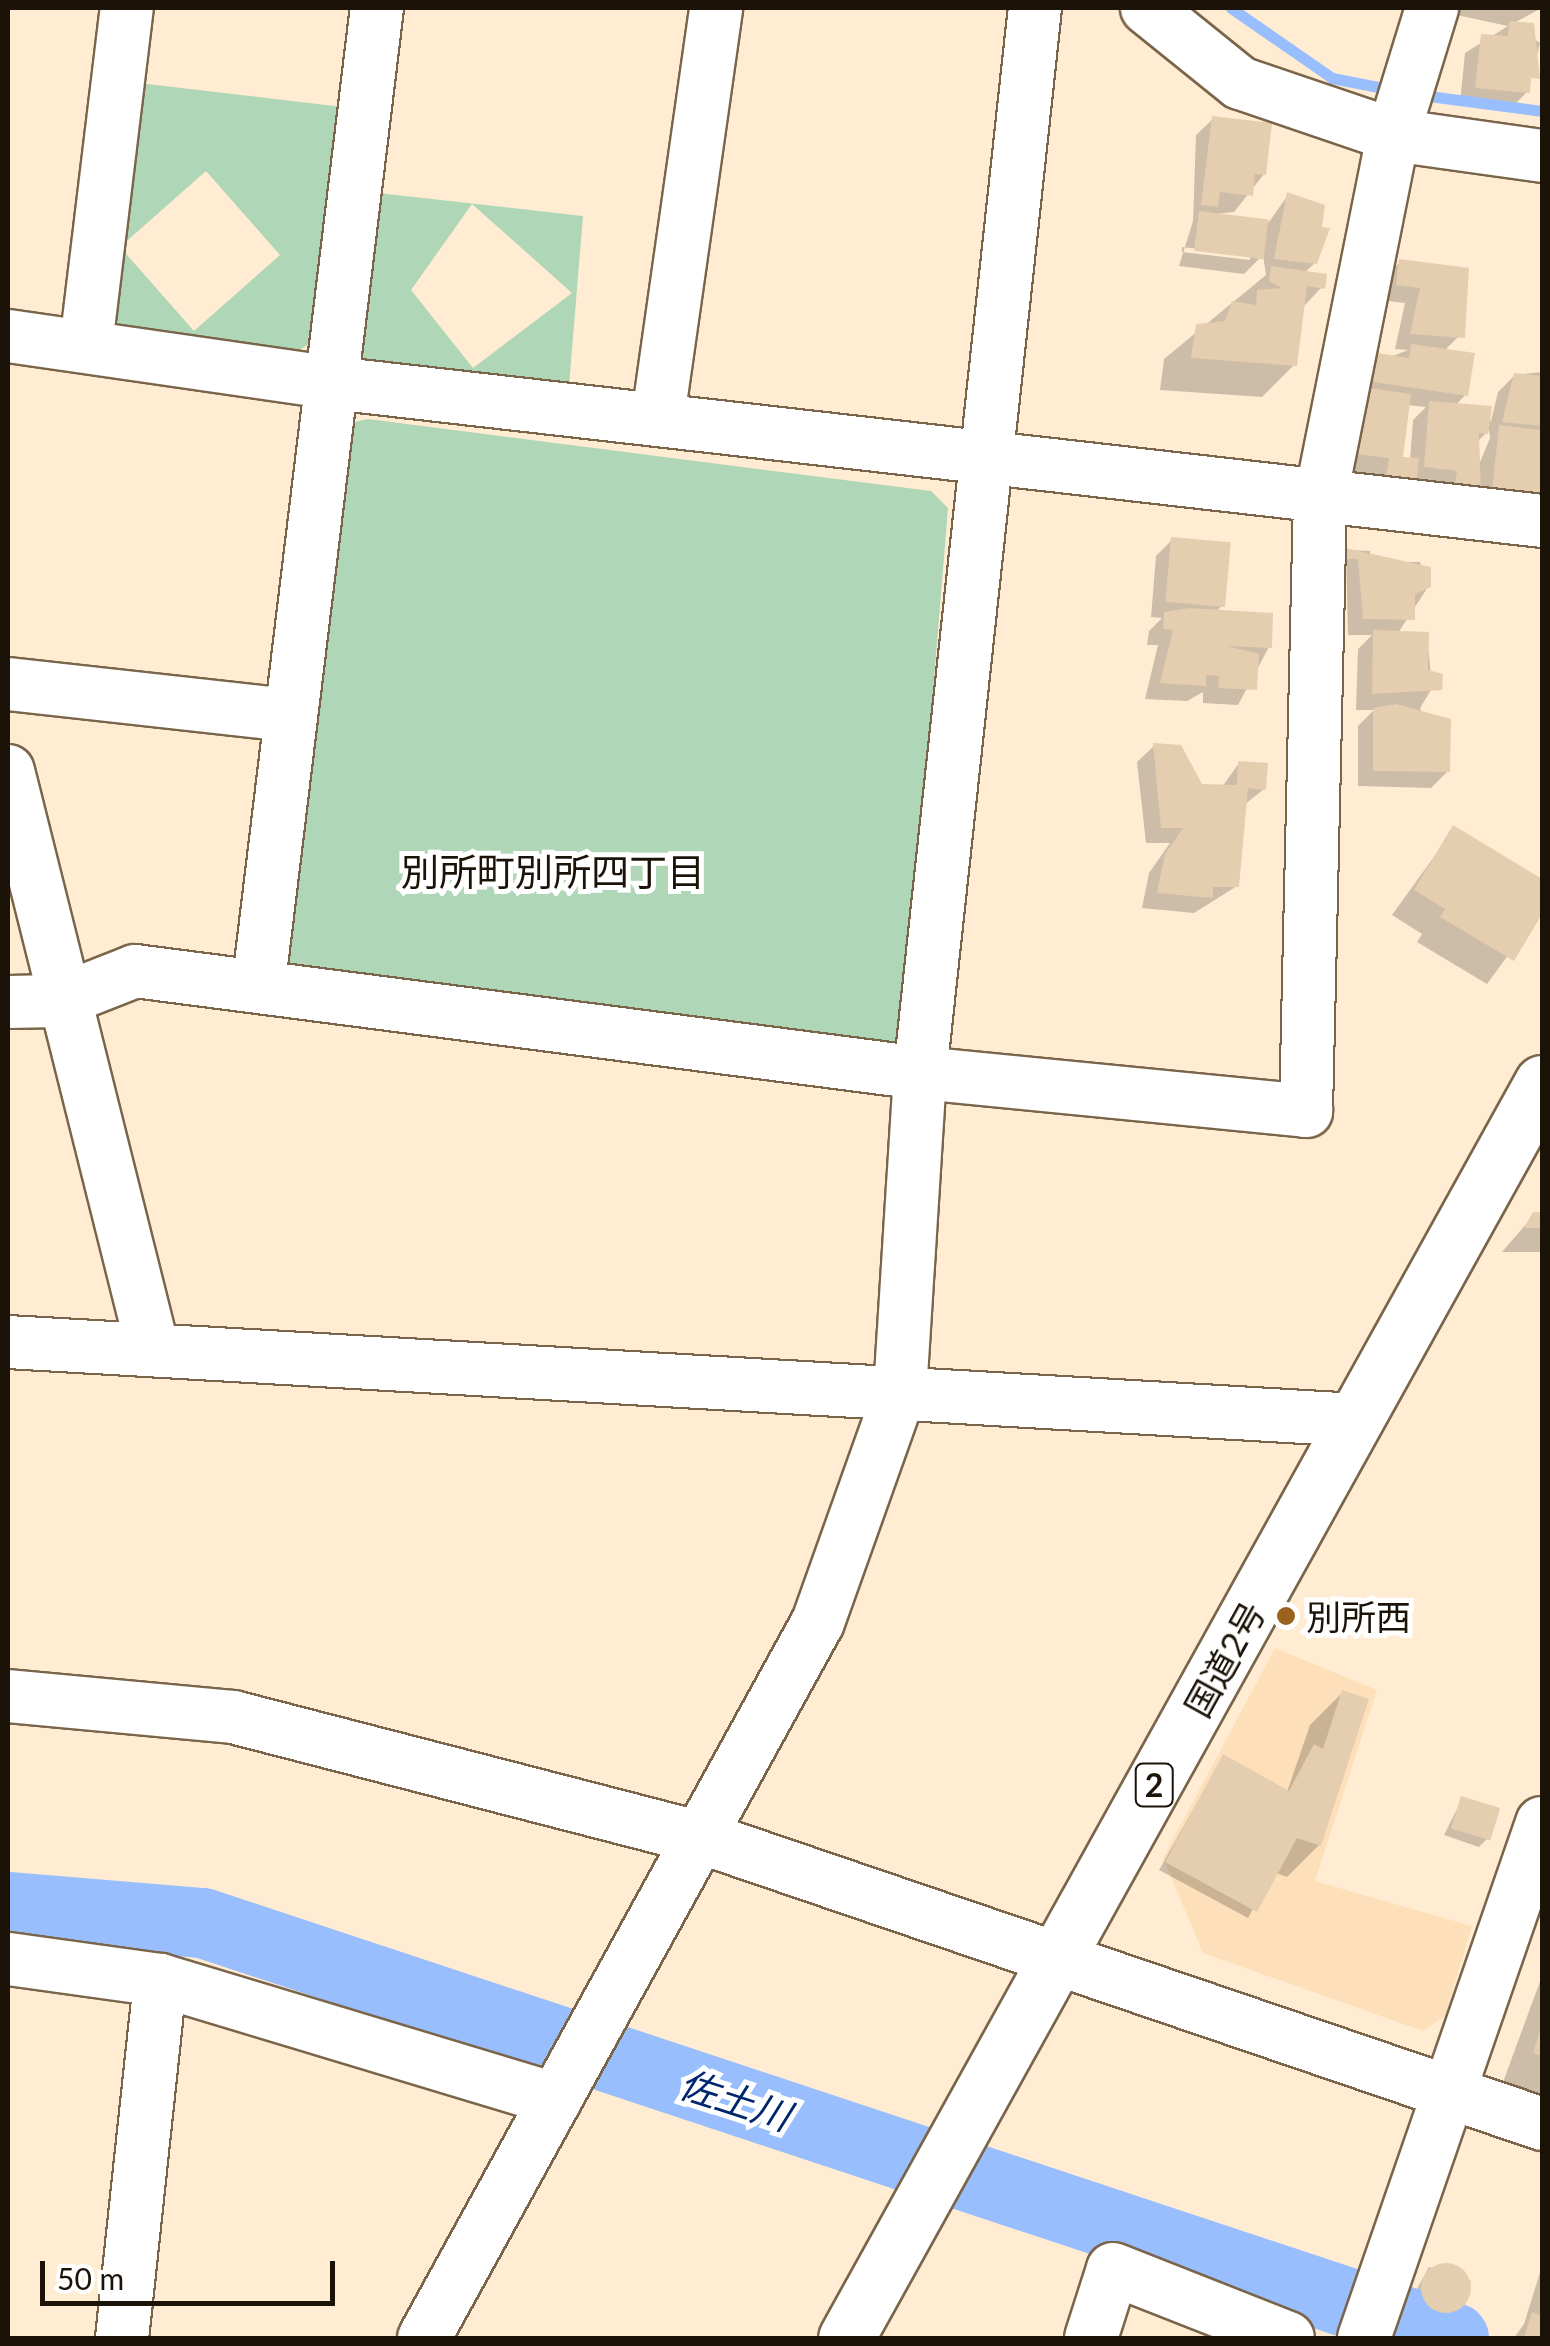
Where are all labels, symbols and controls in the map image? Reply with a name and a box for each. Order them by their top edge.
district label: 別所町別所四丁目 [401,849,705,895]
street label: 国道2号 [1175,1594,1273,1724]
place label: 別所西 [1306,1595,1411,1637]
marker: 別所西 [1275,1605,1297,1627]
road number: 2 [1134,1758,1174,1812]
water label: 佐土川 [674,2061,796,2139]
scale bar [45,2241,340,2303]
text: 50 m [57,2260,124,2296]

